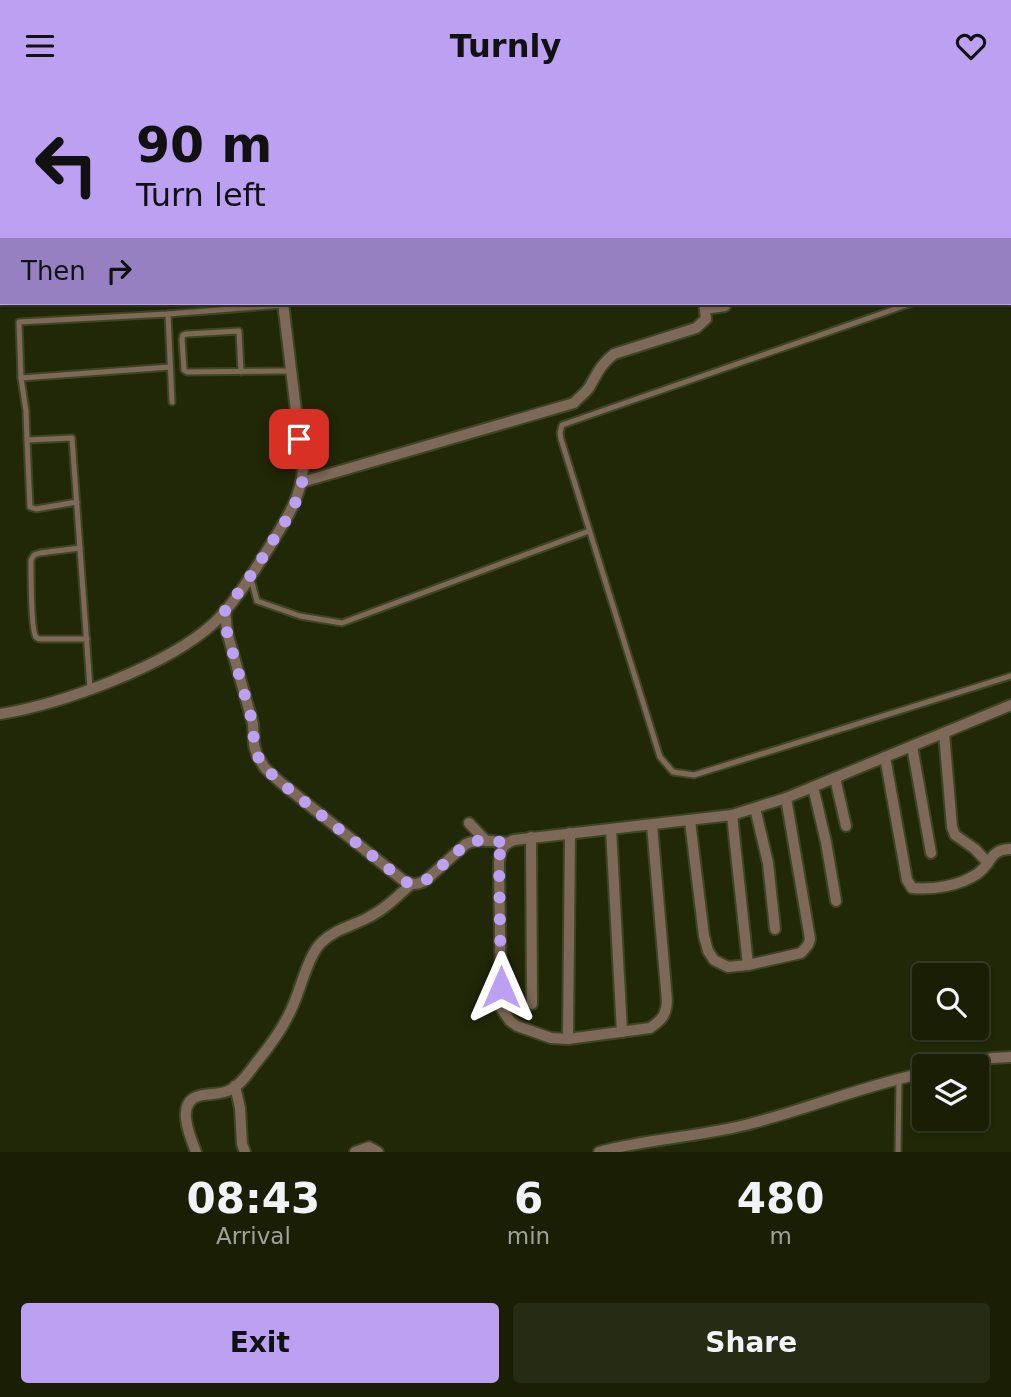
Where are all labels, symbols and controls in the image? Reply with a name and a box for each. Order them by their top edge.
icon: menu [21,27,59,65]
text: Turnly [450,27,561,65]
icon: heart [952,27,990,65]
text: 90 m [136,117,272,174]
icon: left [21,119,112,210]
text: Turn left [136,176,266,214]
icon: right [100,252,138,290]
text: Then [21,256,86,286]
pin [269,409,329,469]
icon: arrive [280,420,318,458]
position arrow [464,950,538,1024]
map controls [912,963,989,1131]
button: search [912,963,989,1040]
button: layers [912,1054,989,1131]
text: 08:43 [187,1174,320,1223]
text: 6 [514,1174,543,1223]
text: 480 [737,1174,824,1223]
text: Arrival [216,1223,291,1249]
text: min [507,1223,550,1249]
text: m [769,1223,792,1249]
button: Exit [21,1303,499,1383]
button: Share [513,1303,990,1383]

